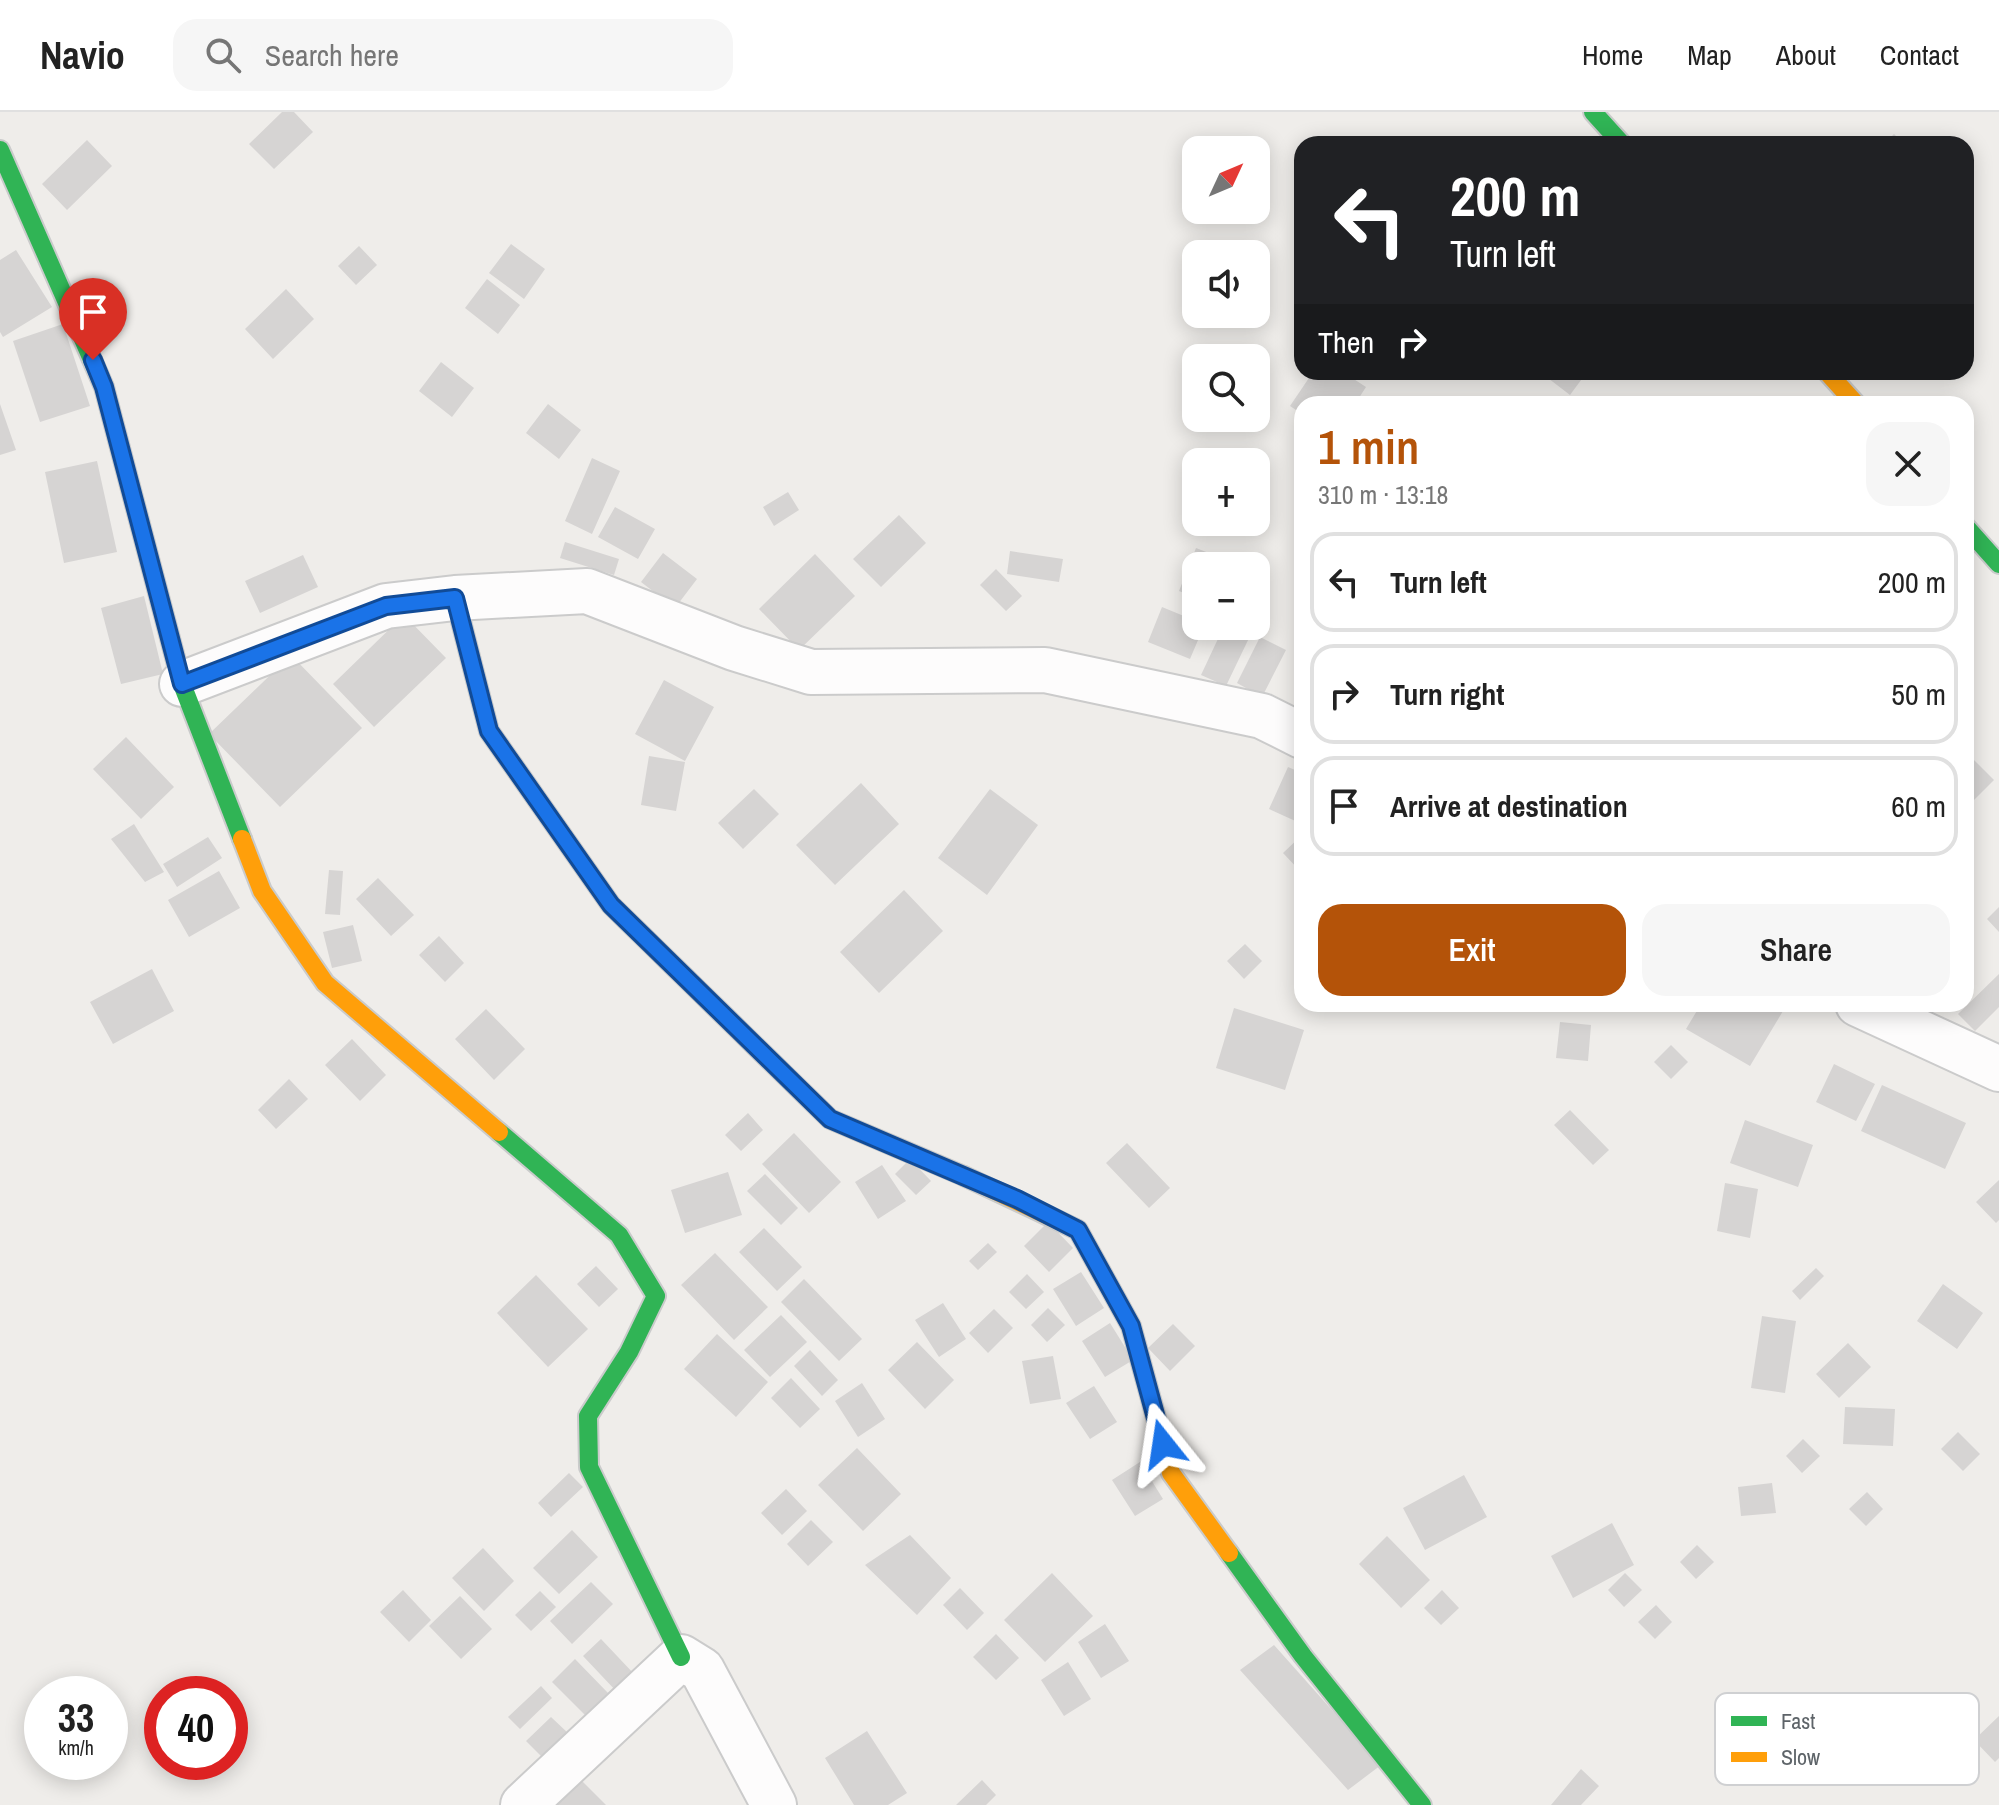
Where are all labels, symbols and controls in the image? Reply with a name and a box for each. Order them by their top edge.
search box [173,19,733,91]
text: Navio [40,30,125,81]
icon: search [201,33,245,77]
text: Search here [265,35,399,75]
text: Home [1582,36,1643,74]
text: Map [1687,36,1732,74]
text: About [1776,36,1836,74]
text: Contact [1880,36,1959,74]
north arrow [1182,136,1270,224]
map controls [1182,136,1270,640]
text: 200 m [1450,158,1580,233]
icon: left [1318,168,1422,272]
text: Turn left [1450,230,1556,278]
button: sound [1182,240,1270,328]
pin [59,278,127,360]
icon: arrive [71,290,115,334]
icon: right [1390,320,1434,364]
text: Then [1318,322,1374,362]
button: search [1182,344,1270,432]
text: 1 min [1318,414,1419,479]
button: close [1866,422,1950,506]
button: + [1182,448,1270,536]
text: 310 m · 13:18 [1318,477,1448,512]
button: − [1182,552,1270,640]
icon: left [1322,560,1366,604]
text: Turn left [1390,562,1487,602]
text: 200 m [1878,562,1946,602]
icon: right [1322,672,1366,716]
text: Turn right [1390,674,1504,714]
text: 50 m [1891,674,1946,714]
icon: arrive [1322,784,1366,828]
text: Arrive at destination [1390,786,1628,826]
text: 60 m [1891,786,1946,826]
button: Exit [1318,904,1626,996]
button: Share [1642,904,1950,996]
position arrow [1121,1402,1205,1486]
speed limit sign: 40 [144,1676,248,1780]
text: 33 [58,1691,94,1744]
legend [1715,1693,1979,1785]
text: Fast [1781,1706,1815,1736]
text: km/h [58,1734,94,1761]
text: Slow [1781,1742,1820,1772]

